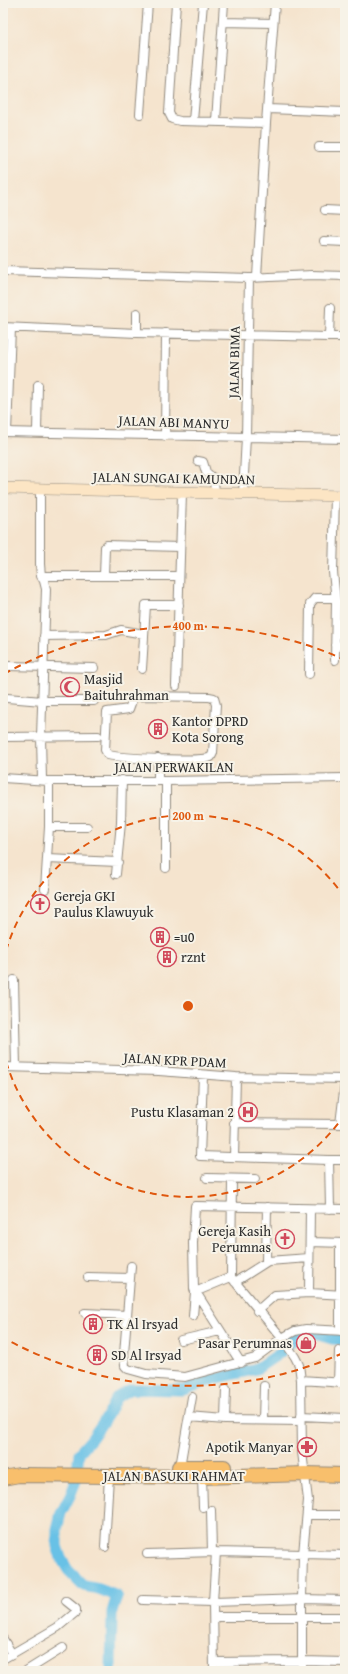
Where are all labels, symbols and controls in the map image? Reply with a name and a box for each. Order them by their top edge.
street label: JALAN BIMA [223,325,245,401]
street label: JALAN ABI MANYU [116,410,230,434]
street label: JALAN SUNGAI KAMUNDAN [91,467,255,489]
text: 400 m [172,617,205,634]
place label: Masjid Baituhrahman [84,669,169,705]
mosque icon: Masjid Baituhrahman [59,676,81,698]
place label: Kantor DPRD Kota Sorong [172,711,248,747]
building icon: Kantor DPRD Kota Sorong [147,718,169,740]
street label: JALAN PERWAKILAN [112,757,234,777]
text: 200 m [172,807,205,824]
place label: Gereja GKI Paulus Klawuyuk [54,886,155,922]
church icon: Gereja GKI Paulus Klawuyuk [29,893,51,915]
building icon: =u0 [149,926,171,948]
place label: =u0 [174,927,195,947]
building icon: rznt [156,946,178,968]
place label: rznt [181,947,206,967]
centre of rings [181,999,195,1013]
street label: JALAN KPR PDAM [121,1047,227,1073]
hospital icon: Pustu Klasaman 2 [237,1101,259,1123]
place label: Pustu Klasaman 2 [131,1102,234,1122]
place label: Gereja Kasih Perumnas [198,1221,271,1257]
church icon: Gereja Kasih Perumnas [274,1228,296,1250]
building icon: TK Al Irsyad [82,1313,104,1335]
place label: TK Al Irsyad [107,1314,179,1334]
shop icon: Pasar Perumnas [295,1332,317,1354]
place label: Pasar Perumnas [198,1333,292,1353]
building icon: SD Al Irsyad [86,1344,108,1366]
place label: SD Al Irsyad [111,1345,182,1365]
pharmacy icon: Apotik Manyar [296,1436,318,1458]
place label: Apotik Manyar [206,1437,293,1457]
street label: JALAN BASUKI RAHMAT [101,1466,245,1486]

